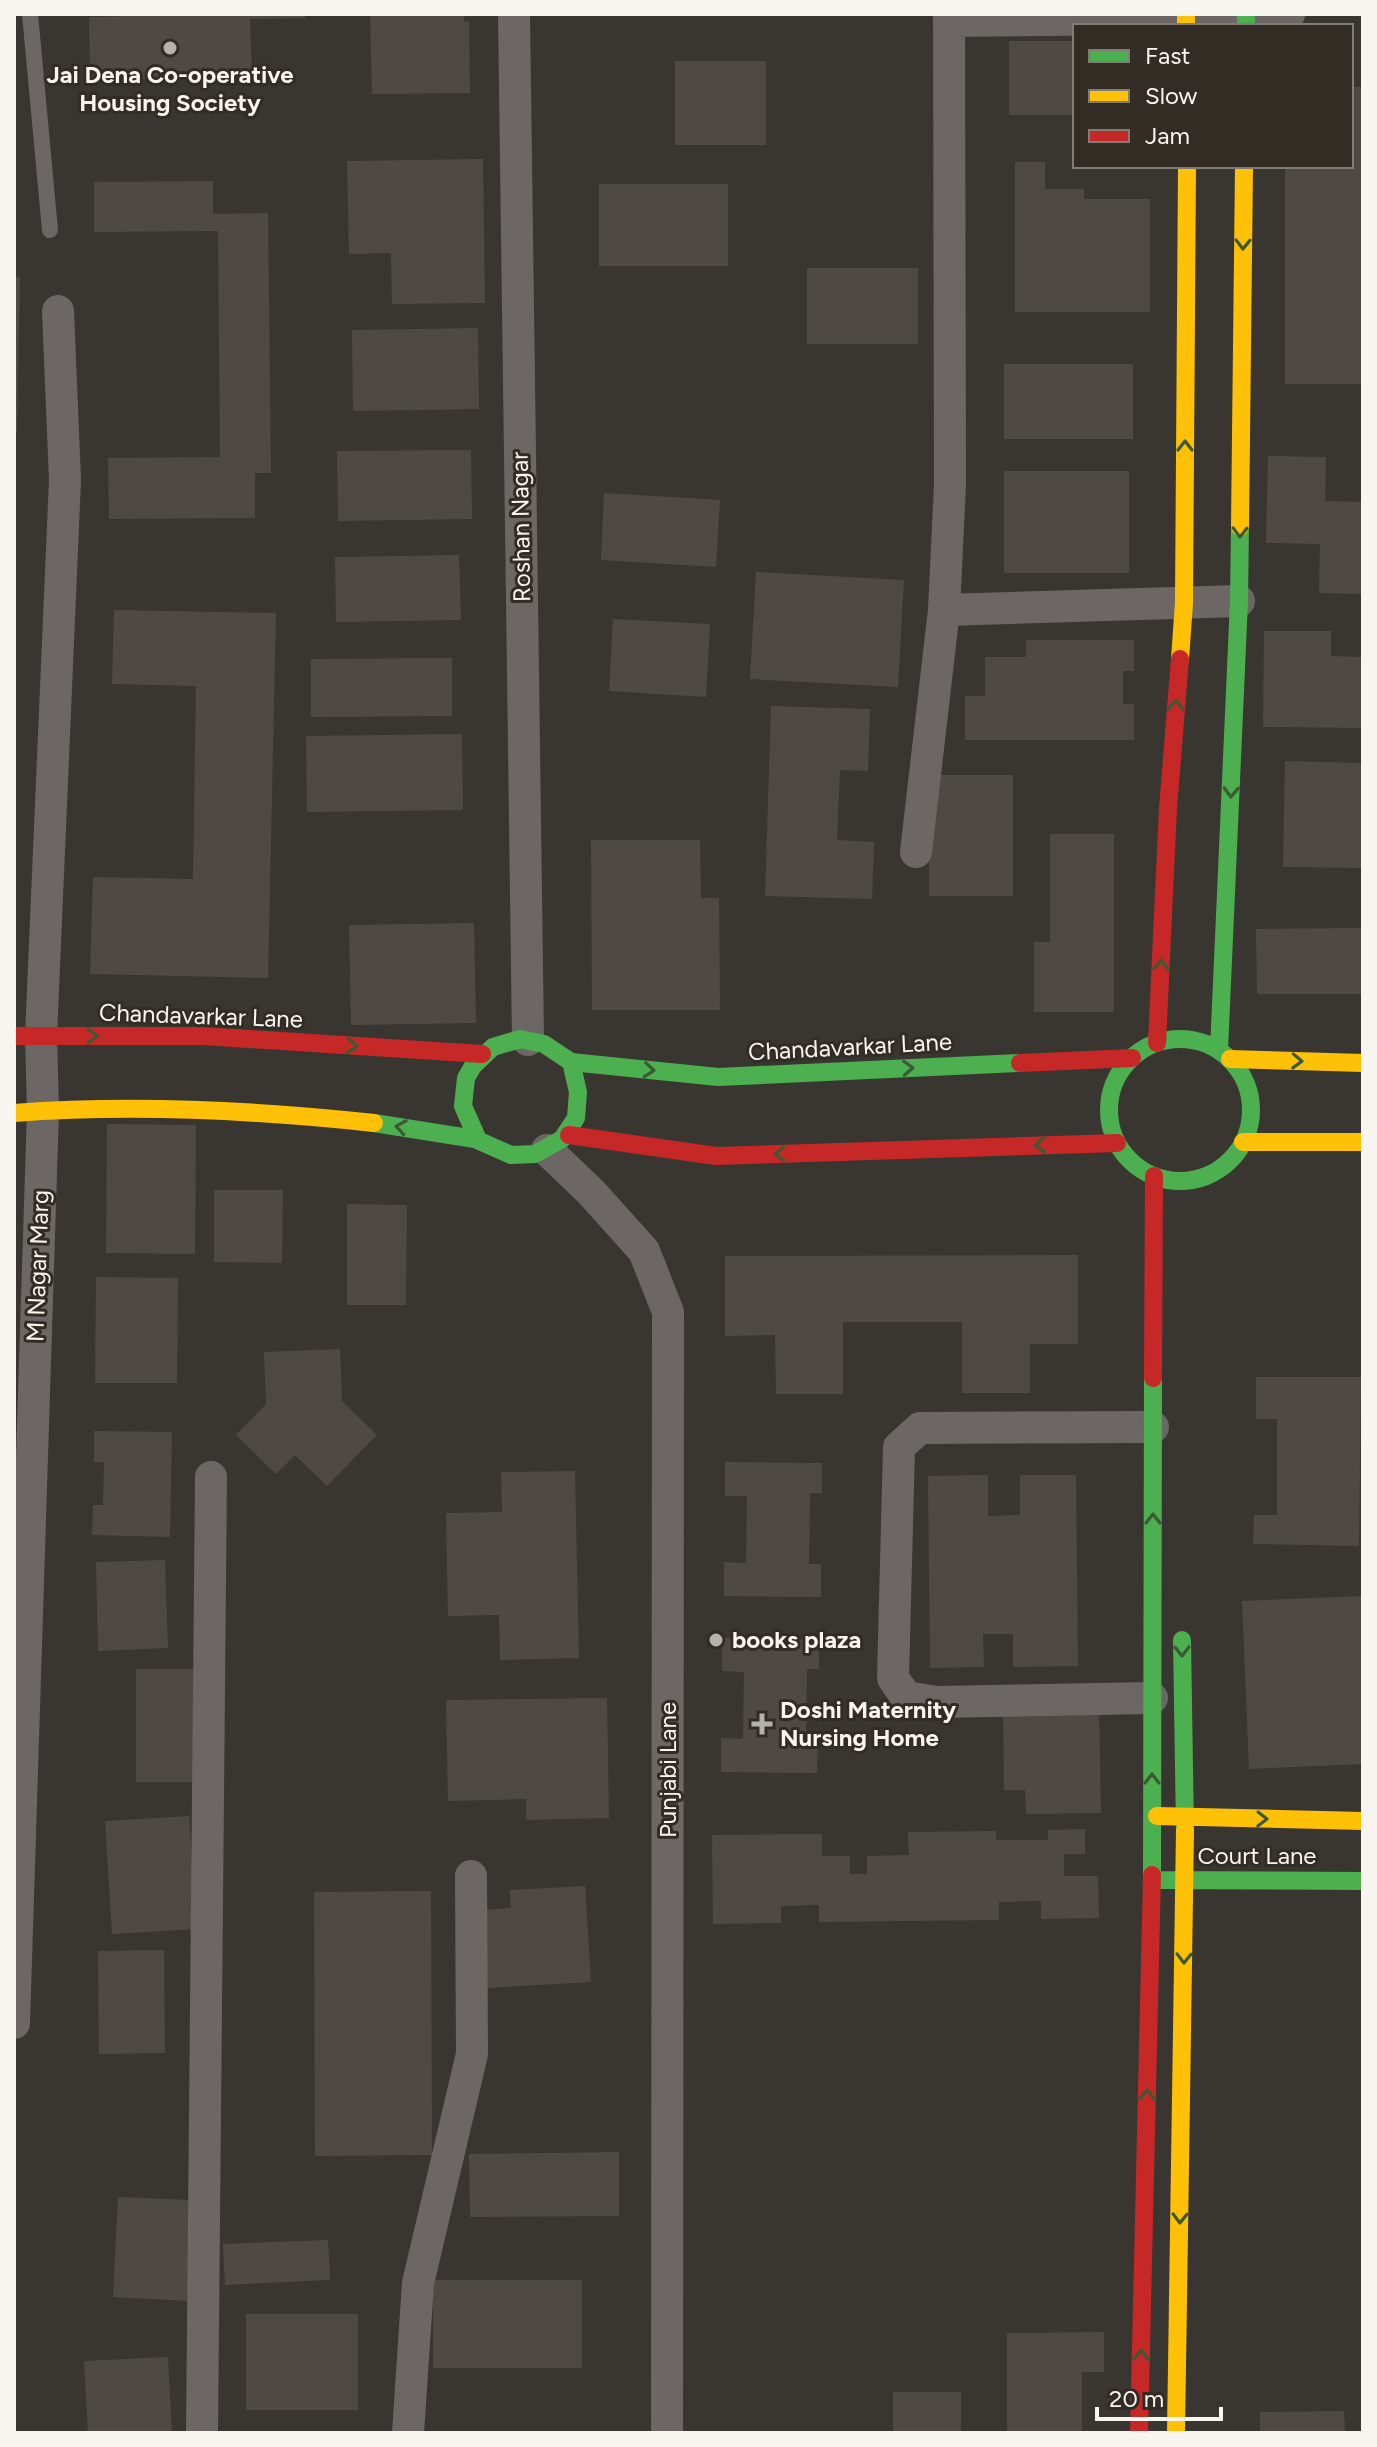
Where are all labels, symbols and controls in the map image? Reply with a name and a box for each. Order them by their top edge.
legend [1073,24,1353,168]
marker: Jai Dena Co-operative Housing Society [161,39,179,57]
text: Fast [1145,41,1190,70]
place label: Jai Dena Co-operative Housing Society [46,60,294,117]
text: Slow [1145,81,1198,110]
text: Jam [1145,121,1190,150]
one-way arrow [1235,238,1252,251]
one-way arrow [1176,439,1194,452]
street label: Roshan Nagar [505,452,536,602]
one-way arrow [1231,526,1249,539]
one-way arrow [1167,698,1184,711]
one-way arrow [1223,786,1240,799]
one-way arrow [1152,958,1169,971]
street label: Chandavarkar Lane [99,997,303,1034]
one-way arrow [86,1027,99,1045]
street label: Chandavarkar Lane [747,1027,953,1066]
one-way arrow [346,1037,359,1054]
one-way arrow [1291,1052,1304,1069]
one-way arrow [902,1060,915,1077]
one-way arrow [643,1061,656,1078]
one-way arrow [395,1119,408,1136]
one-way arrow [1033,1137,1046,1154]
one-way arrow [773,1145,786,1162]
street label: M Nagar Marg [20,1189,55,1343]
one-way arrow [1144,1512,1162,1525]
place label: books plaza [732,1625,861,1654]
marker: books plaza [707,1631,725,1649]
one-way arrow [1174,1645,1191,1658]
place label: Doshi Maternity Nursing Home [780,1695,956,1752]
street label: Punjabi Lane [653,1702,682,1838]
marker: Doshi Maternity Nursing Home [751,1713,773,1735]
one-way arrow [1143,1772,1161,1785]
one-way arrow [1256,1810,1269,1827]
street label: Court Lane [1198,1841,1316,1870]
one-way arrow [1176,1952,1193,1965]
one-way arrow [1139,2088,1156,2101]
one-way arrow [1171,2212,1188,2225]
one-way arrow [1132,2348,1150,2361]
scale bar [1097,2371,1221,2421]
text: 20 m [1109,2384,1164,2413]

